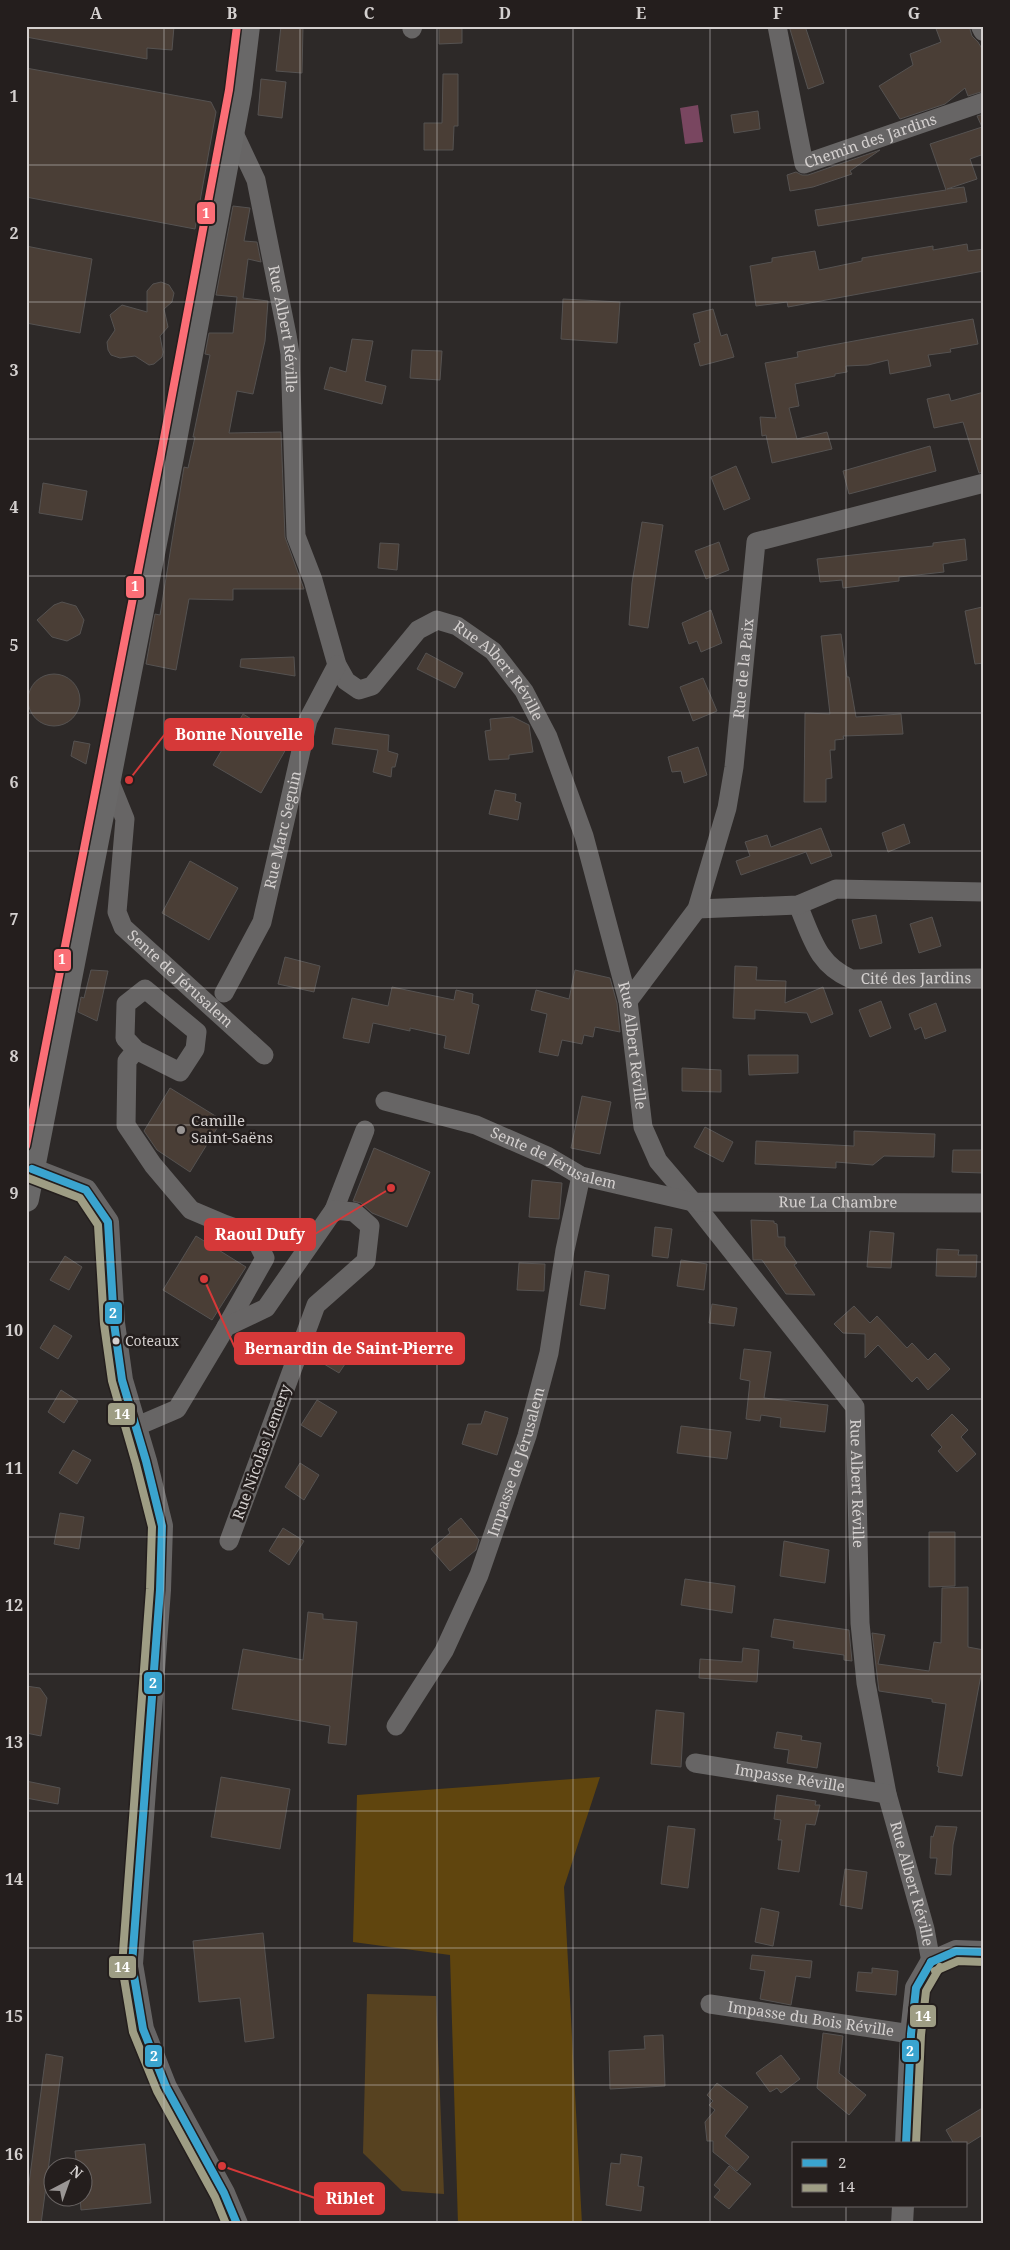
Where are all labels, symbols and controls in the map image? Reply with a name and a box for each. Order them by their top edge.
text: A [90,2,103,24]
text: B [227,2,238,24]
text: C [364,2,375,24]
text: D [499,2,511,24]
text: E [636,2,646,24]
text: F [773,2,783,24]
text: G [908,2,920,24]
text: 1 [9,85,19,107]
street label: Chemin des Jardins [801,108,939,172]
line badge: 1 [196,201,216,225]
text: 1 [202,203,210,222]
text: 2 [9,222,19,244]
street label: Rue Albert Réville [264,263,302,393]
text: 3 [9,359,19,381]
text: 4 [9,496,19,518]
line badge: 1 [125,575,145,599]
text: 1 [131,576,139,595]
street label: Rue Albert Réville [450,616,549,724]
street label: Rue de la Paix [728,617,758,719]
text: 5 [9,634,19,656]
callout: Bonne Nouvelle [165,719,313,750]
text: Bonne Nouvelle [175,723,303,745]
street label: Rue Marc Seguin [259,768,305,891]
text: 6 [9,771,19,793]
text: 7 [9,908,19,930]
street label: Sente de Jérusalem [124,925,238,1031]
line badge: 1 [53,948,72,972]
text: 1 [58,949,66,968]
street label: Cité des Jardins [861,967,972,988]
street label: Rue Albert Réville [614,979,652,1110]
text: 8 [9,1045,19,1067]
place label: Camille Saint-Saëns [191,1110,273,1147]
street label: Sente de Jérusalem [488,1122,619,1193]
marker: Camille Saint-Saëns [175,1124,187,1136]
text: 9 [9,1182,19,1204]
street label: Rue La Chambre [779,1191,897,1212]
callout: Raoul Dufy [205,1219,315,1250]
text: Raoul Dufy [215,1223,306,1245]
line badge: 2 [104,1301,123,1325]
text: 2 [109,1303,117,1322]
text: 10 [5,1319,23,1341]
place label: Coteaux [125,1331,180,1350]
callout: Bernardin de Saint-Pierre [235,1333,464,1364]
marker: Coteaux [111,1336,121,1346]
text: Bernardin de Saint-Pierre [245,1337,453,1359]
street label: Rue Nicolas Lemery [227,1381,295,1522]
street label: Impasse de Jérusalem [482,1385,549,1539]
line badge: 14 [107,1402,136,1426]
text: 14 [114,1404,130,1423]
street label: Rue Albert Réville [846,1419,869,1548]
text: 11 [5,1457,23,1479]
text: 12 [5,1594,23,1616]
line badge: 2 [143,1671,163,1695]
text: 2 [149,1673,157,1692]
text: 13 [5,1731,23,1753]
street label: Impasse Réville [733,1759,847,1796]
street label: Rue Albert Réville [886,1819,939,1948]
text: 14 [5,1868,23,1890]
line badge: 14 [108,1955,137,1979]
text: 14 [114,1957,130,1976]
street label: Impasse du Bois Réville [726,1996,896,2040]
line badge: 14 [909,2004,937,2028]
text: 15 [5,2005,23,2027]
text: 14 [915,2006,931,2025]
line badge: 2 [901,2039,920,2063]
text: 2 [906,2041,914,2060]
line badge: 2 [144,2044,163,2068]
text: 2 [150,2046,158,2065]
legend [792,2142,968,2208]
text: 16 [5,2143,23,2165]
text: 2 [838,2152,846,2172]
north arrow [42,2158,92,2208]
text: N [66,2161,87,2183]
text: 14 [838,2176,855,2196]
callout: Riblet [315,2183,384,2214]
text: Riblet [326,2187,375,2209]

